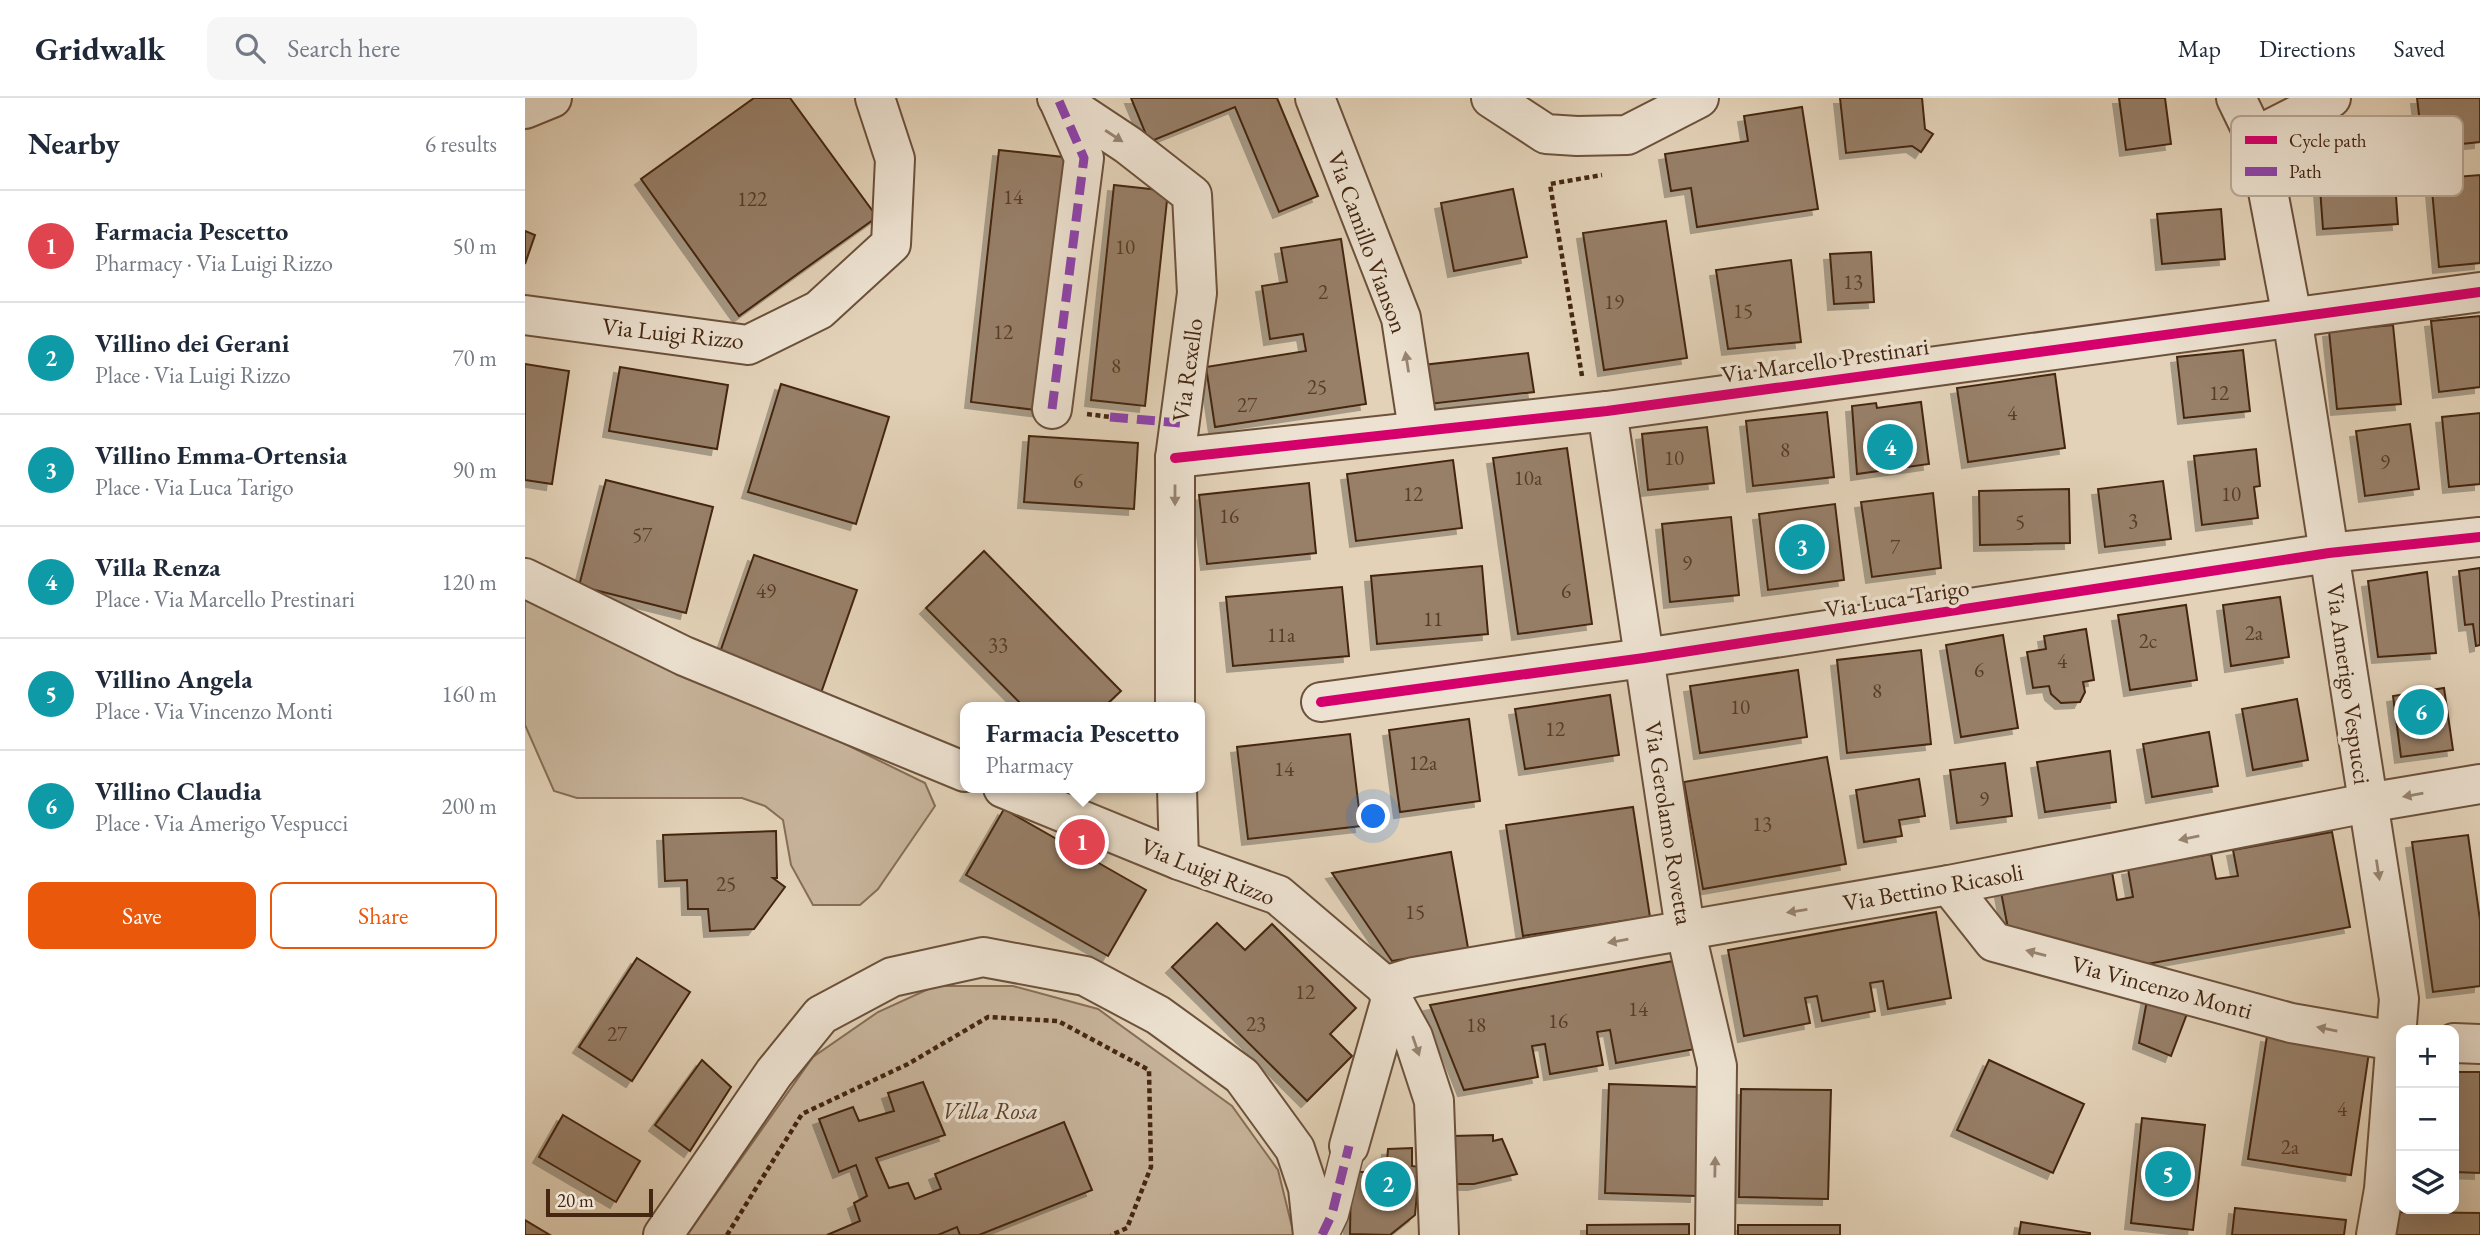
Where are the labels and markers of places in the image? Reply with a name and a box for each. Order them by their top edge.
pin: 4 [1867,421,1913,473]
pin: 3 [1779,521,1825,573]
pin: 6 [2398,686,2444,738]
pin: 1 [1059,816,1105,868]
pin: 5 [2145,1148,2191,1200]
pin: 2 [1365,1158,1411,1210]

